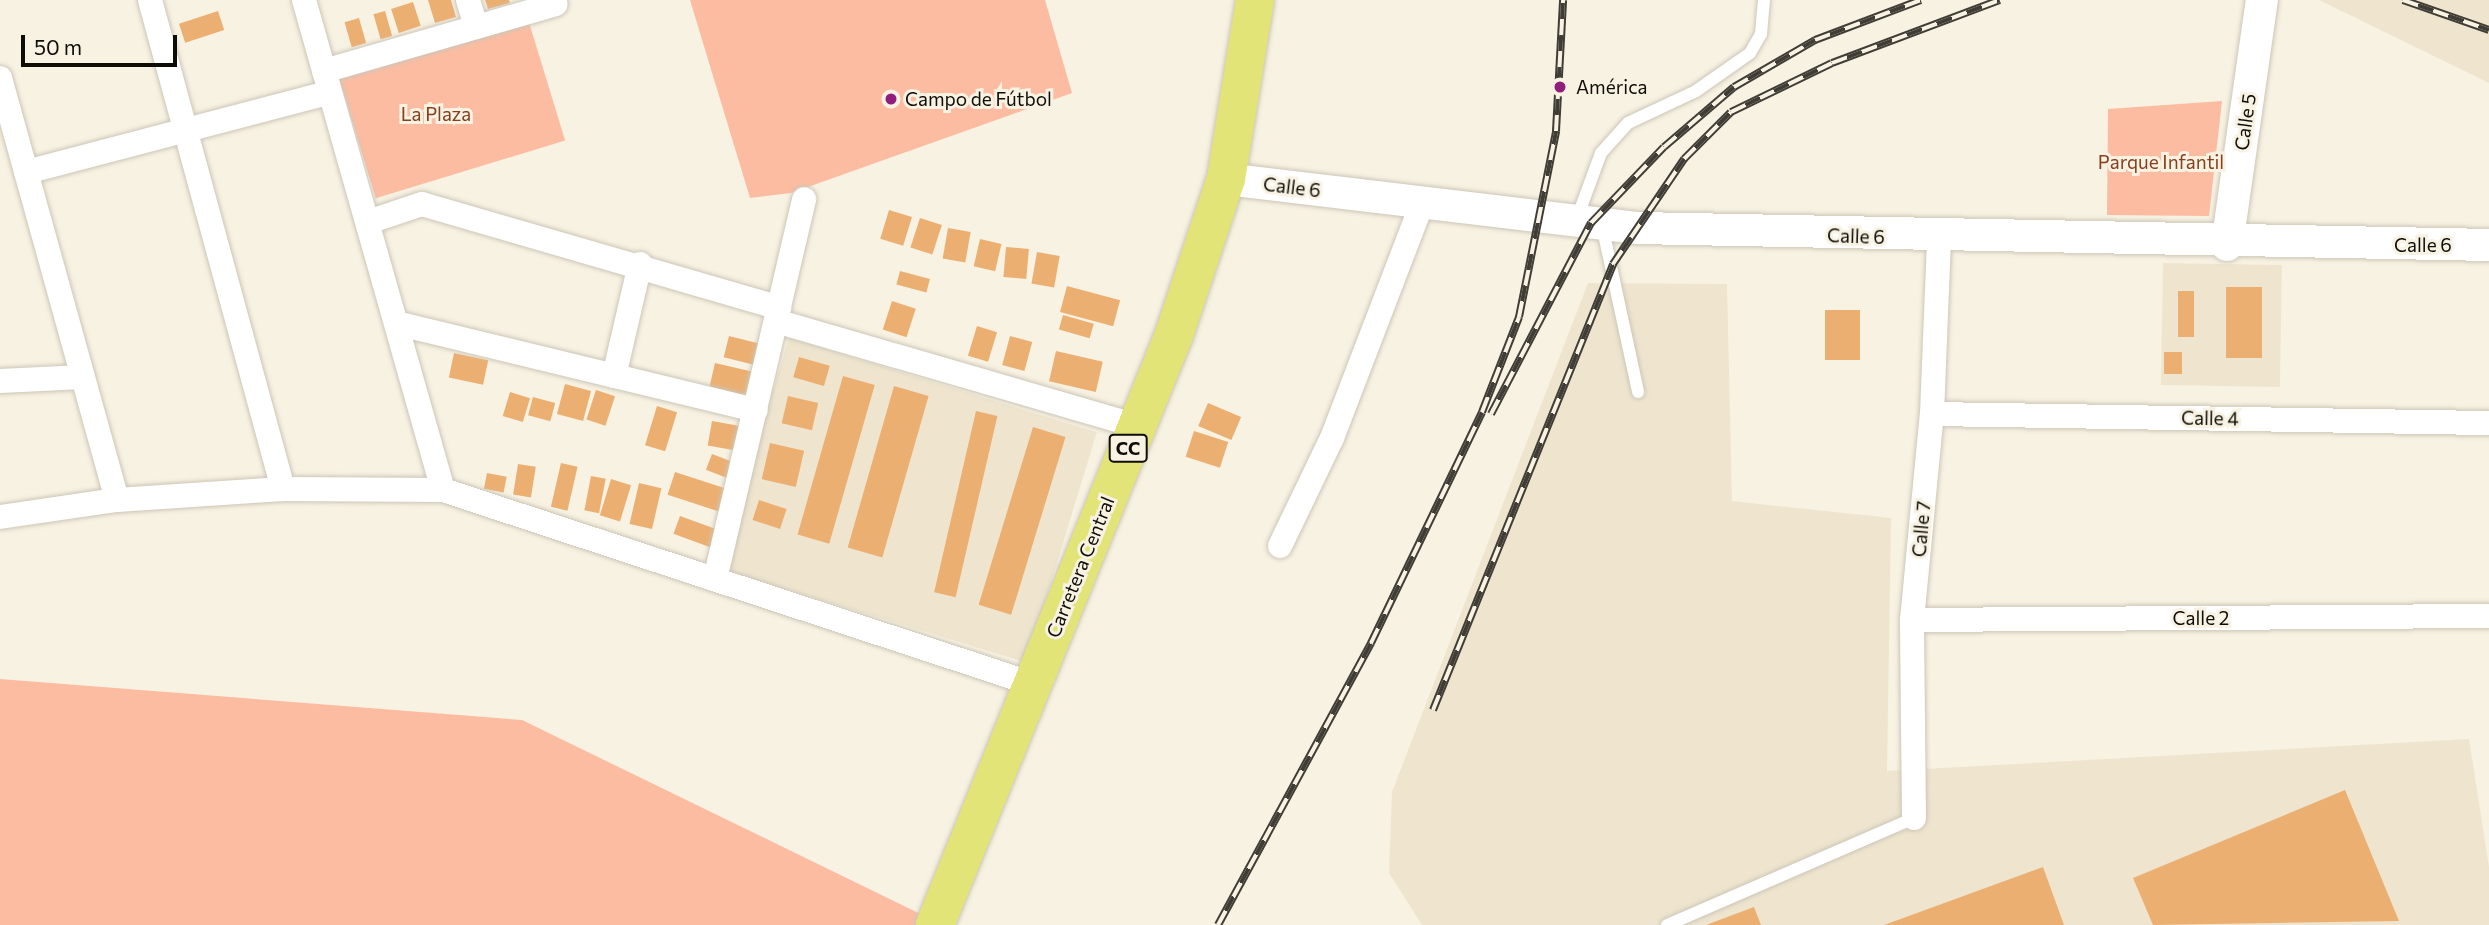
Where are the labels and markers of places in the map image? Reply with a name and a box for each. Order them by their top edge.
place label: América [1576,76,1648,98]
marker: América [1550,77,1570,97]
place label: Campo de Fútbol [905,88,1052,110]
marker: Campo de Fútbol [883,91,899,107]

